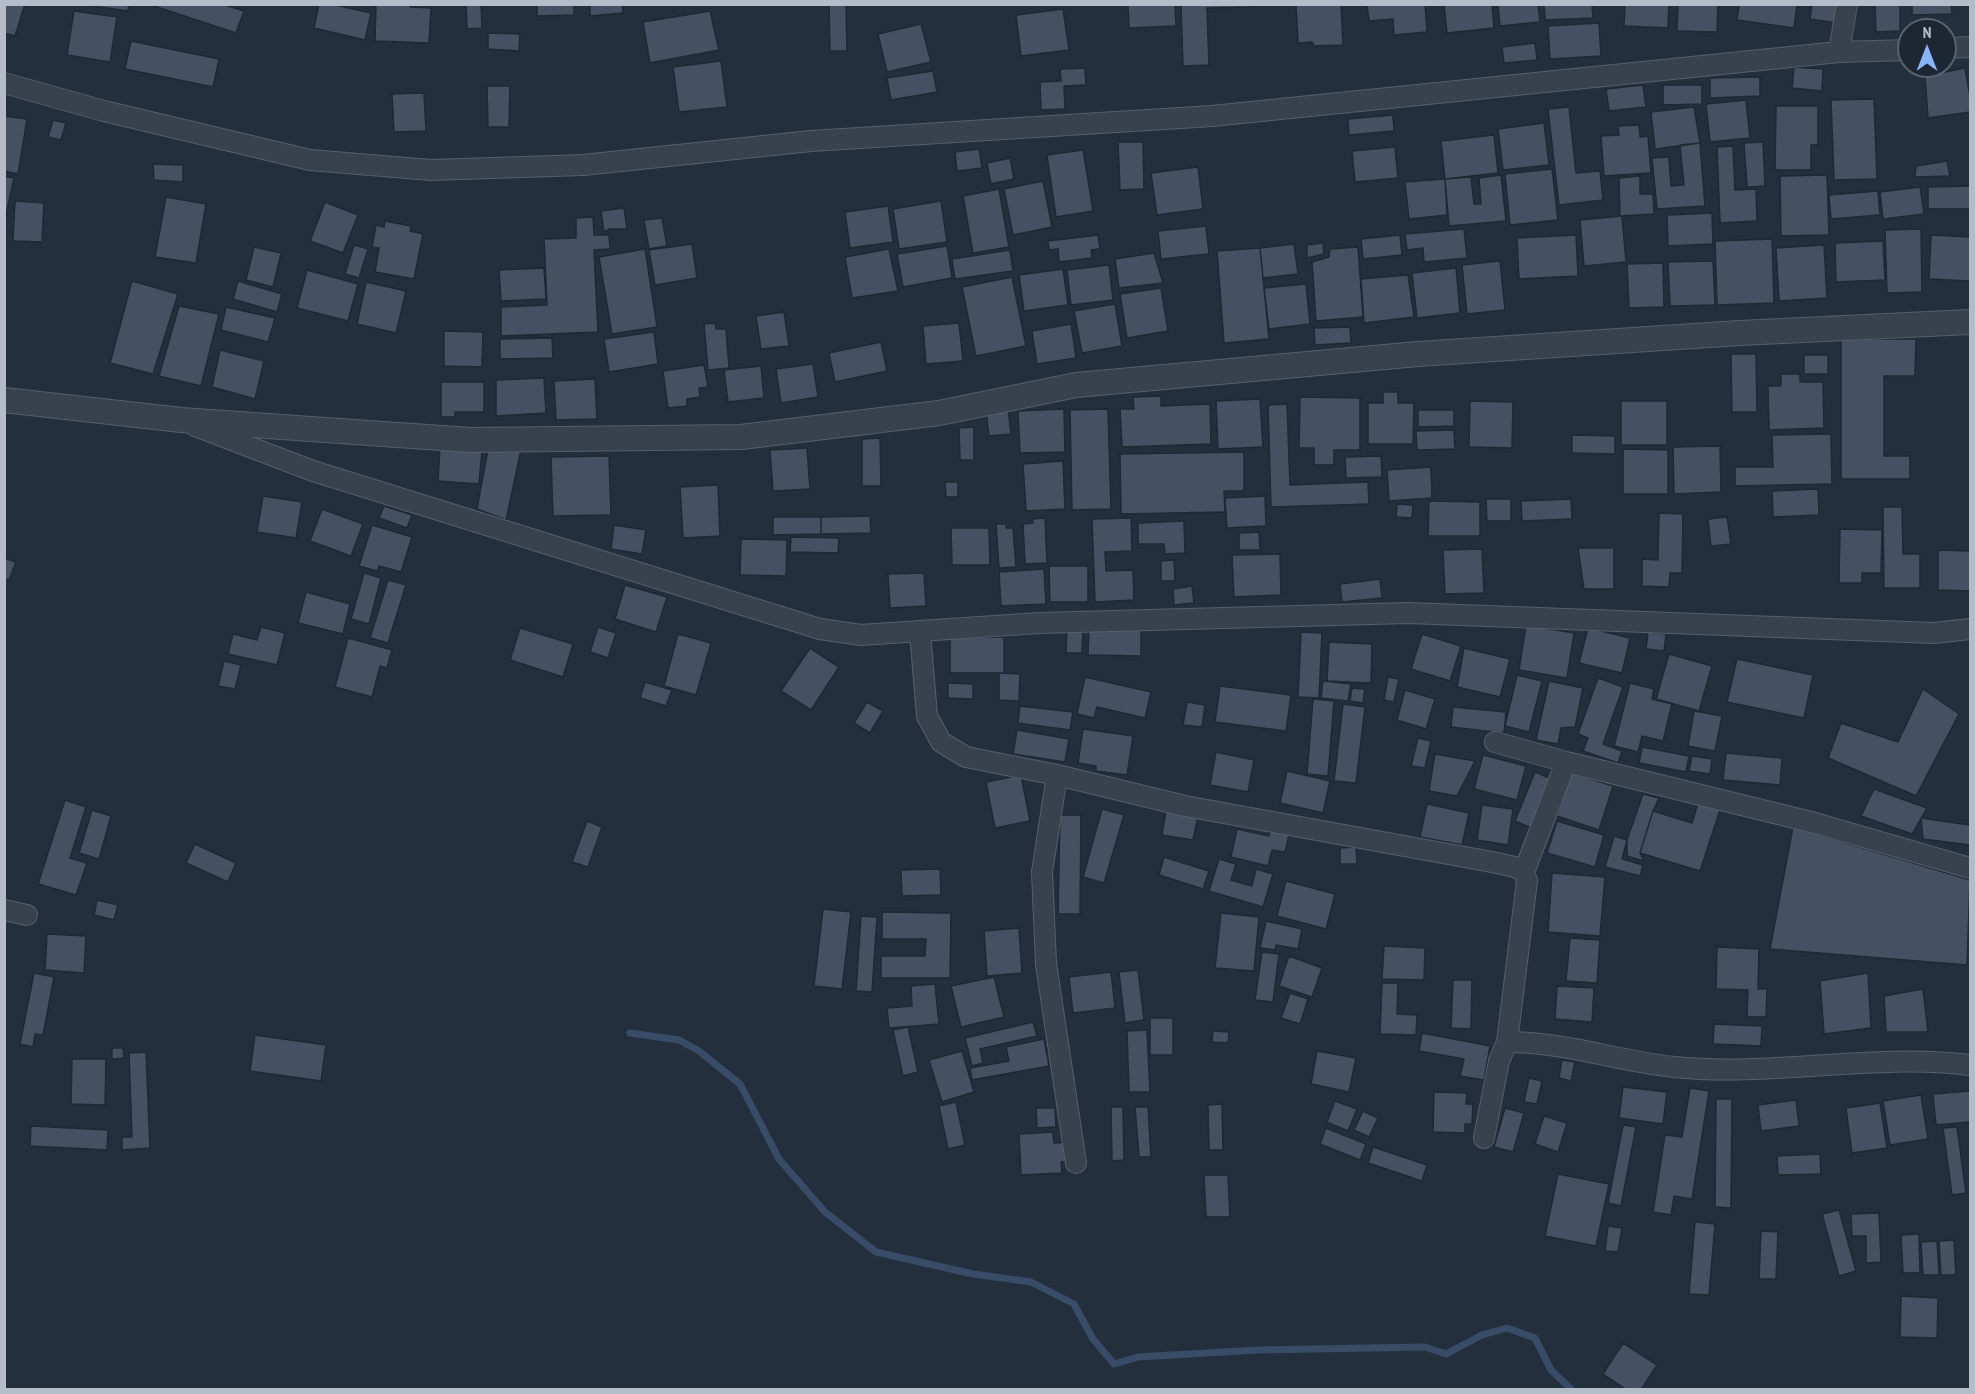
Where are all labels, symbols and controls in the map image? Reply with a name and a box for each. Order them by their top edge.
north arrow [1897,18,1957,78]
text: N [1923,22,1931,42]

